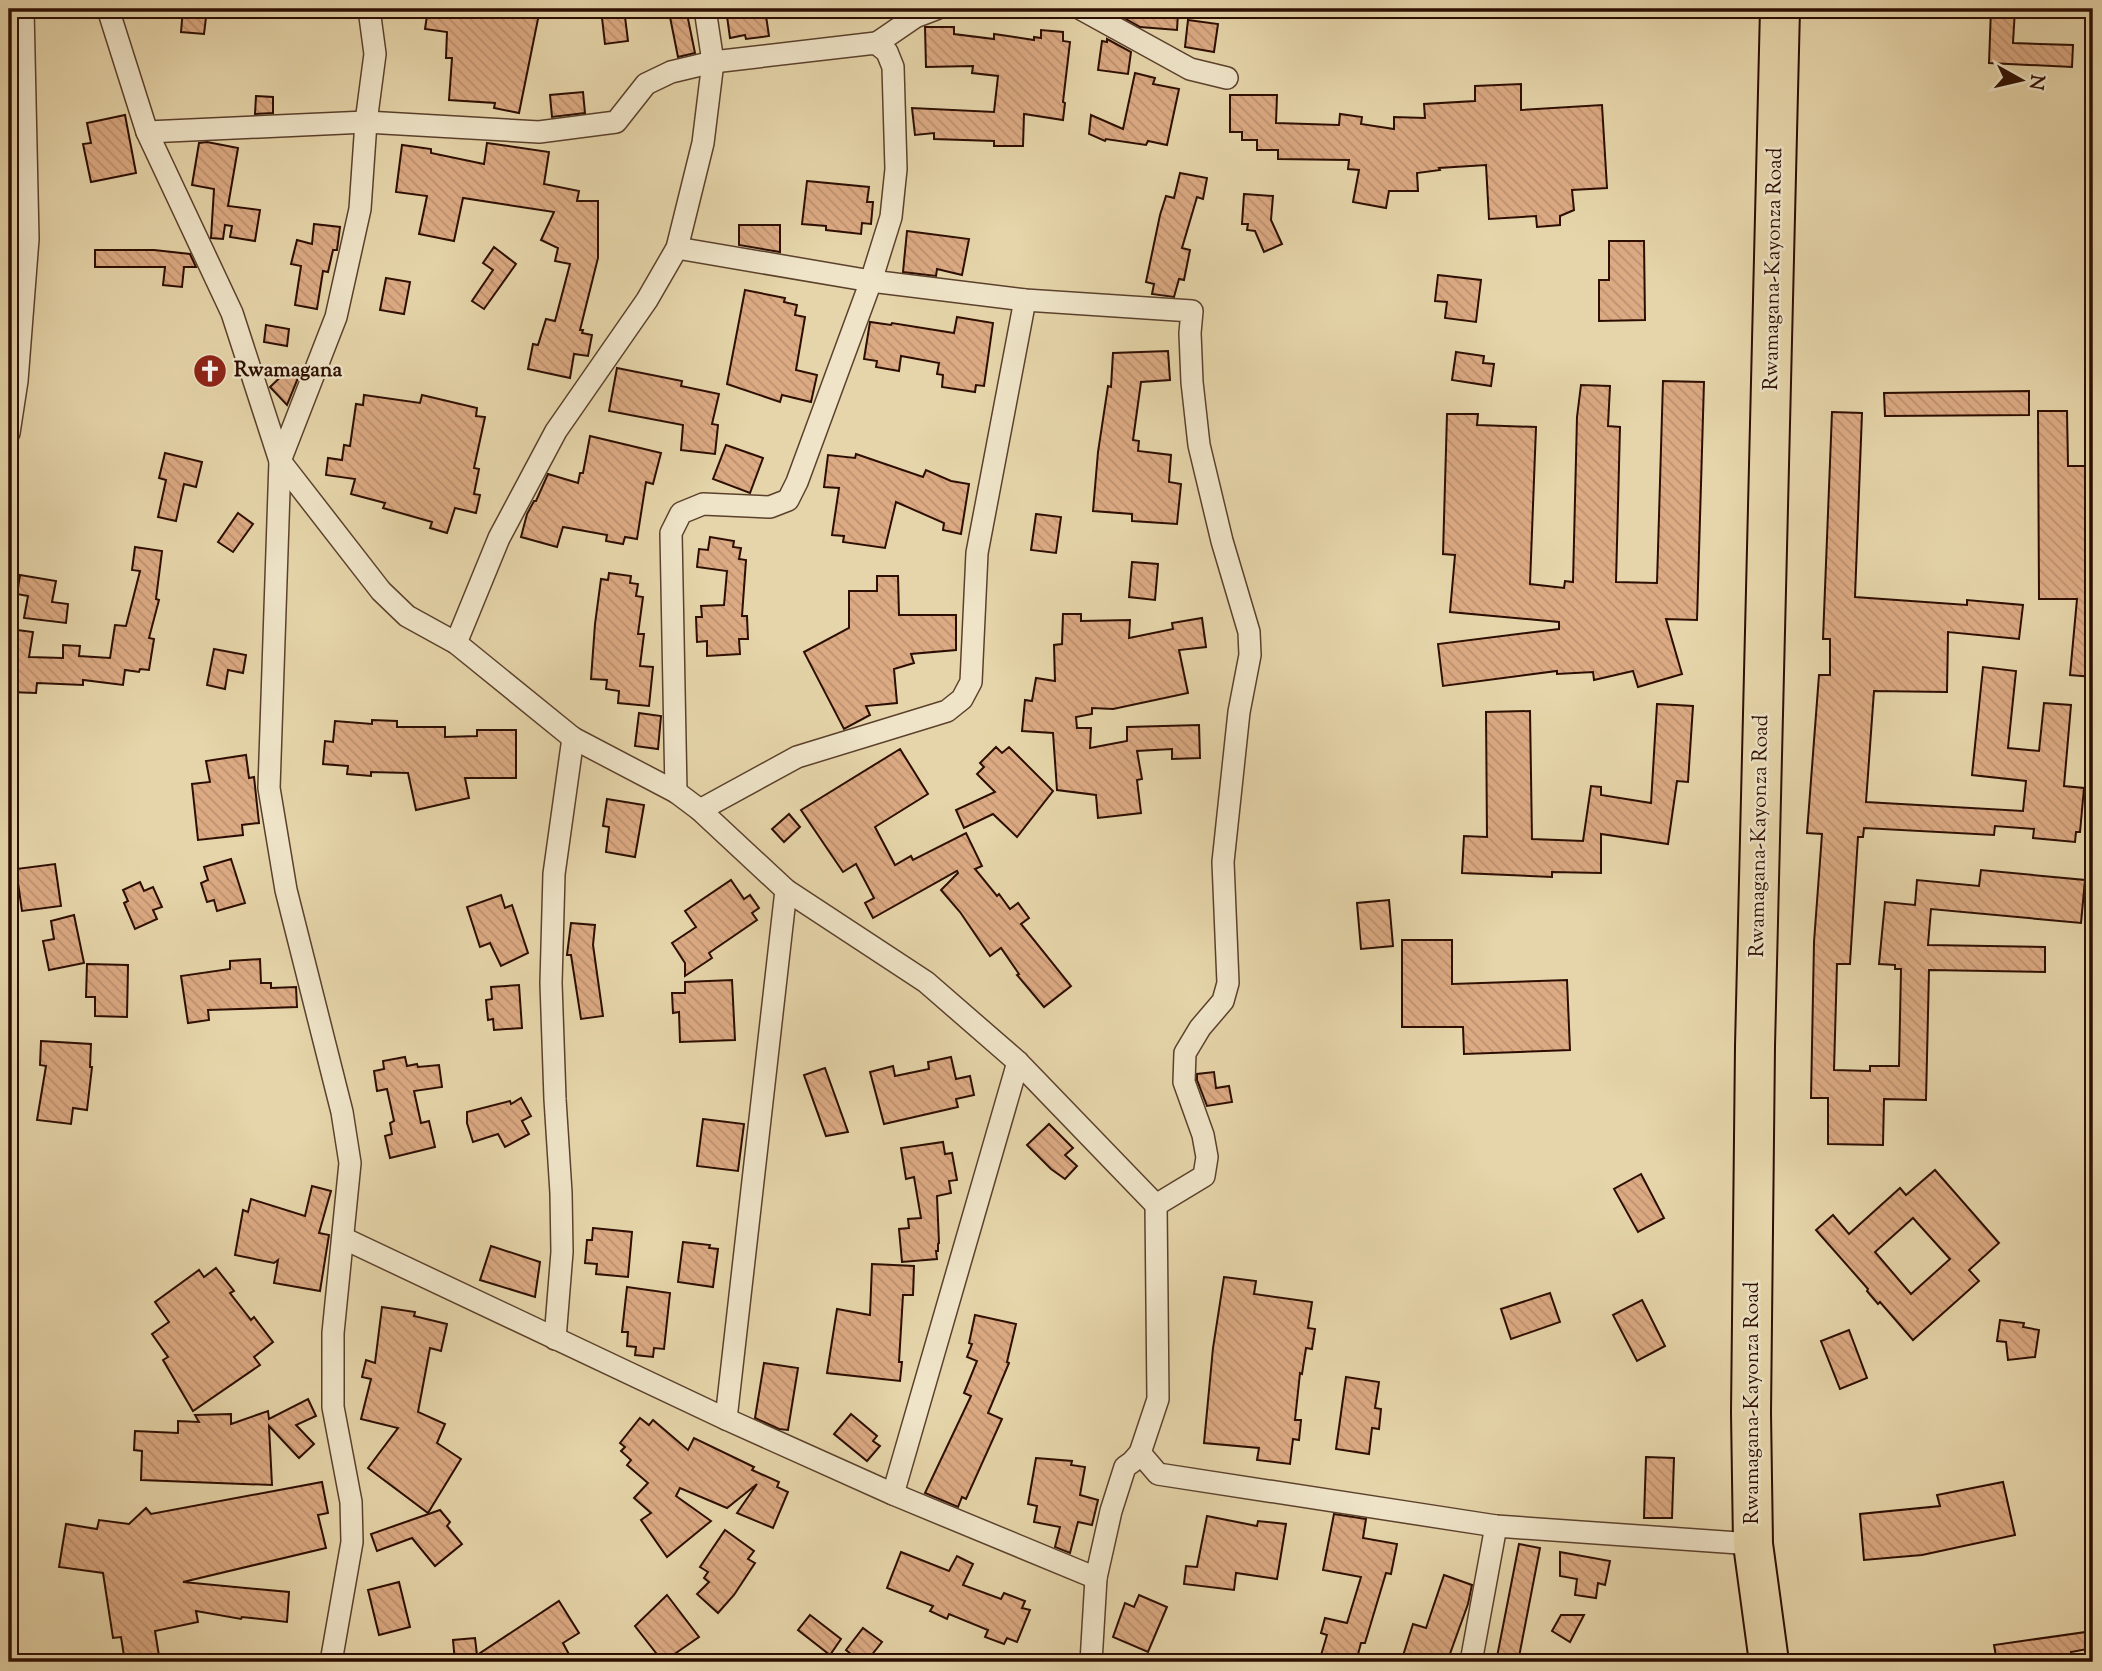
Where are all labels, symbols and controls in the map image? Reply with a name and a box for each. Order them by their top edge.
north arrow [1986,46,2056,116]
text: N [2021,73,2050,91]
street label: Rwamagana-Kayonza Road [1757,147,1791,391]
church icon: Rwamagana [191,352,229,390]
place label: Rwamagana [234,356,342,386]
street label: Rwamagana-Kayonza Road [1743,714,1777,958]
street label: Rwamagana-Kayonza Road [1738,1281,1768,1524]

